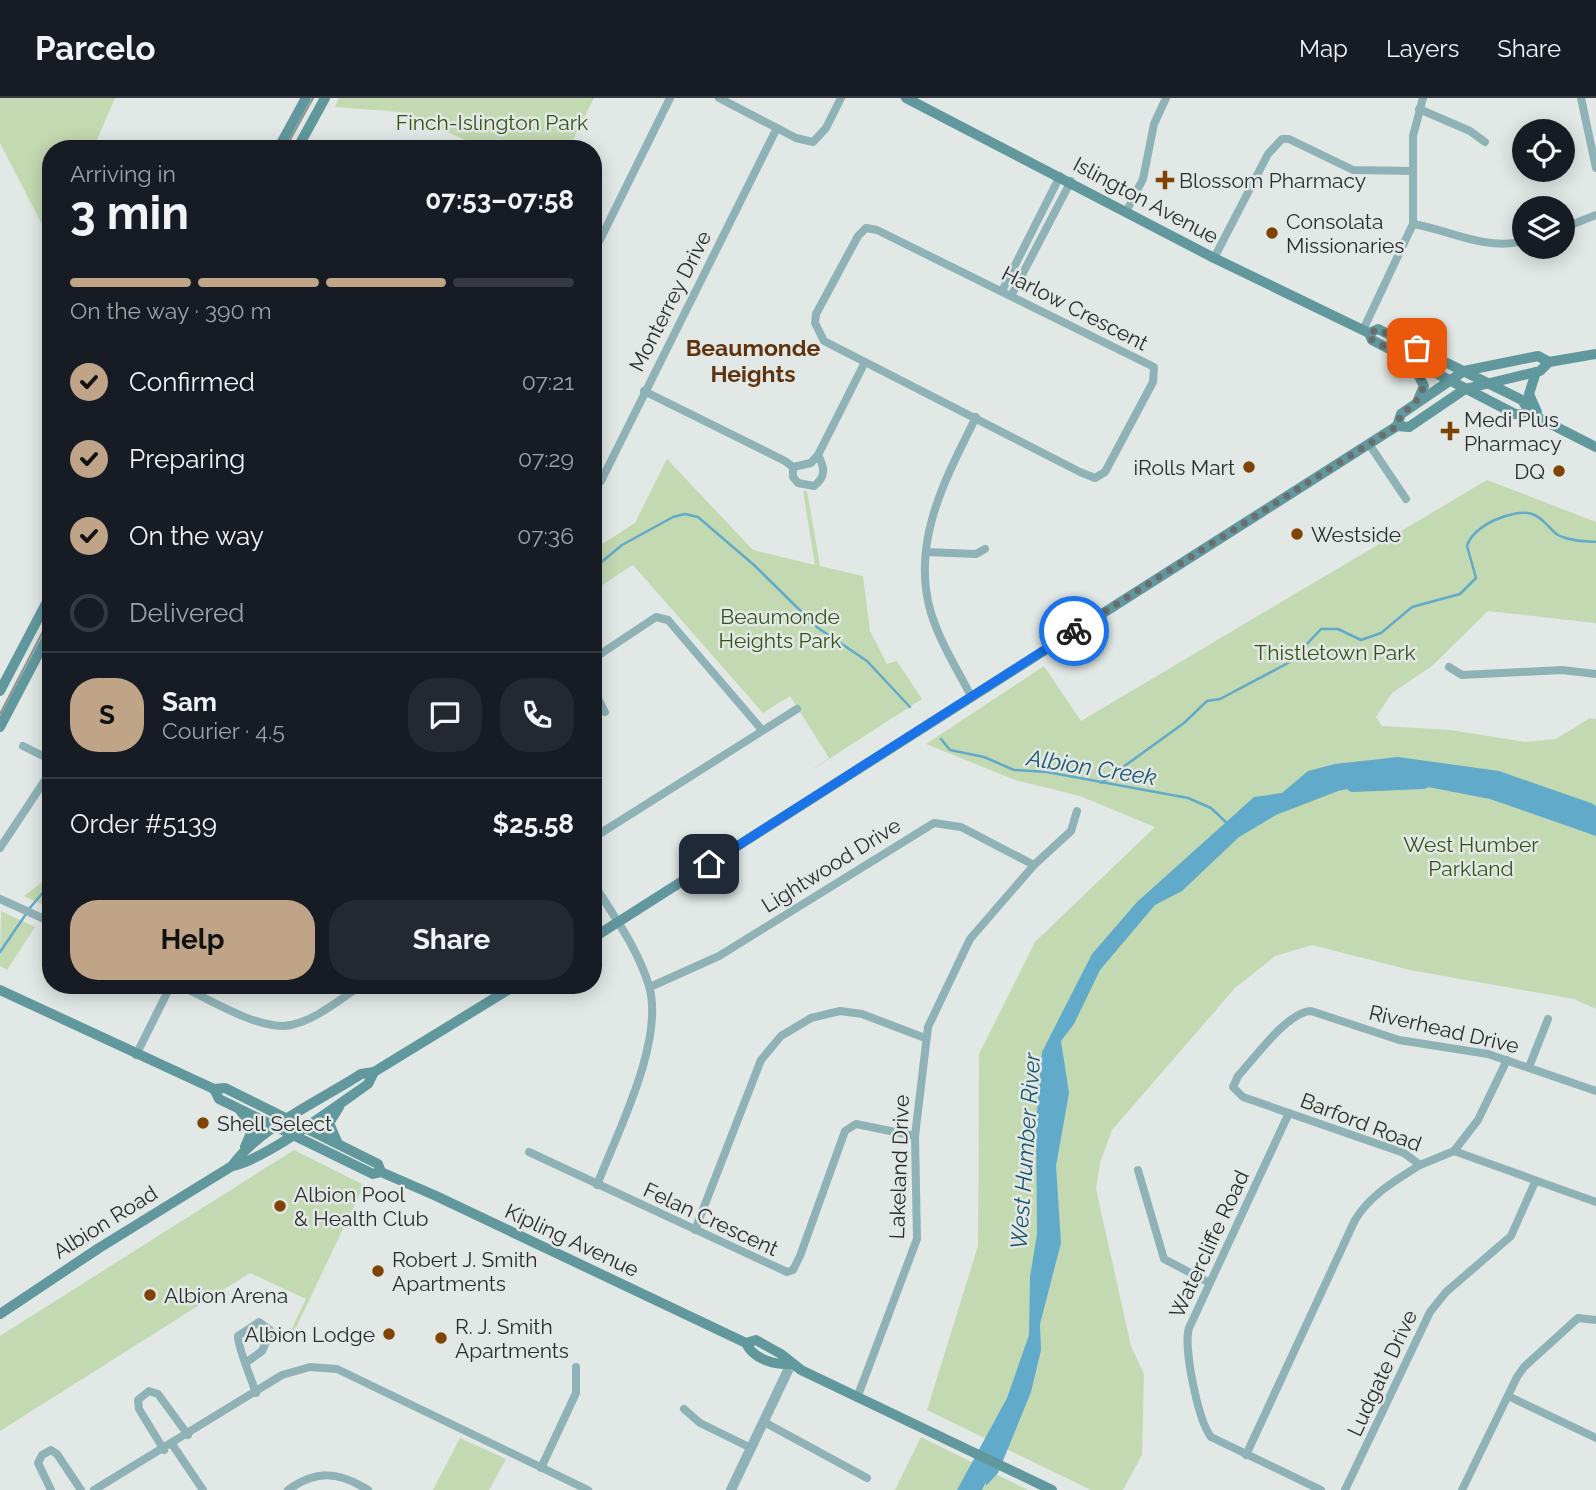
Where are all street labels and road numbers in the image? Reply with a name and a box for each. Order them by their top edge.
street label: Islington Avenue [1069,151,1223,249]
street label: Monterrey Drive [624,226,716,376]
street label: Harlow Crescent [998,260,1152,356]
street label: Lightwood Drive [757,812,905,918]
street label: Riverhead Drive [1367,1000,1521,1058]
street label: Barford Road [1297,1087,1425,1157]
street label: Lakeland Drive [884,1094,914,1240]
street label: Watercliffe Road [1164,1166,1254,1322]
street label: Felan Crescent [640,1177,782,1261]
street label: Albion Road [48,1180,162,1264]
street label: Kipling Avenue [501,1198,643,1282]
street label: Ludgate Drive [1342,1306,1422,1440]

